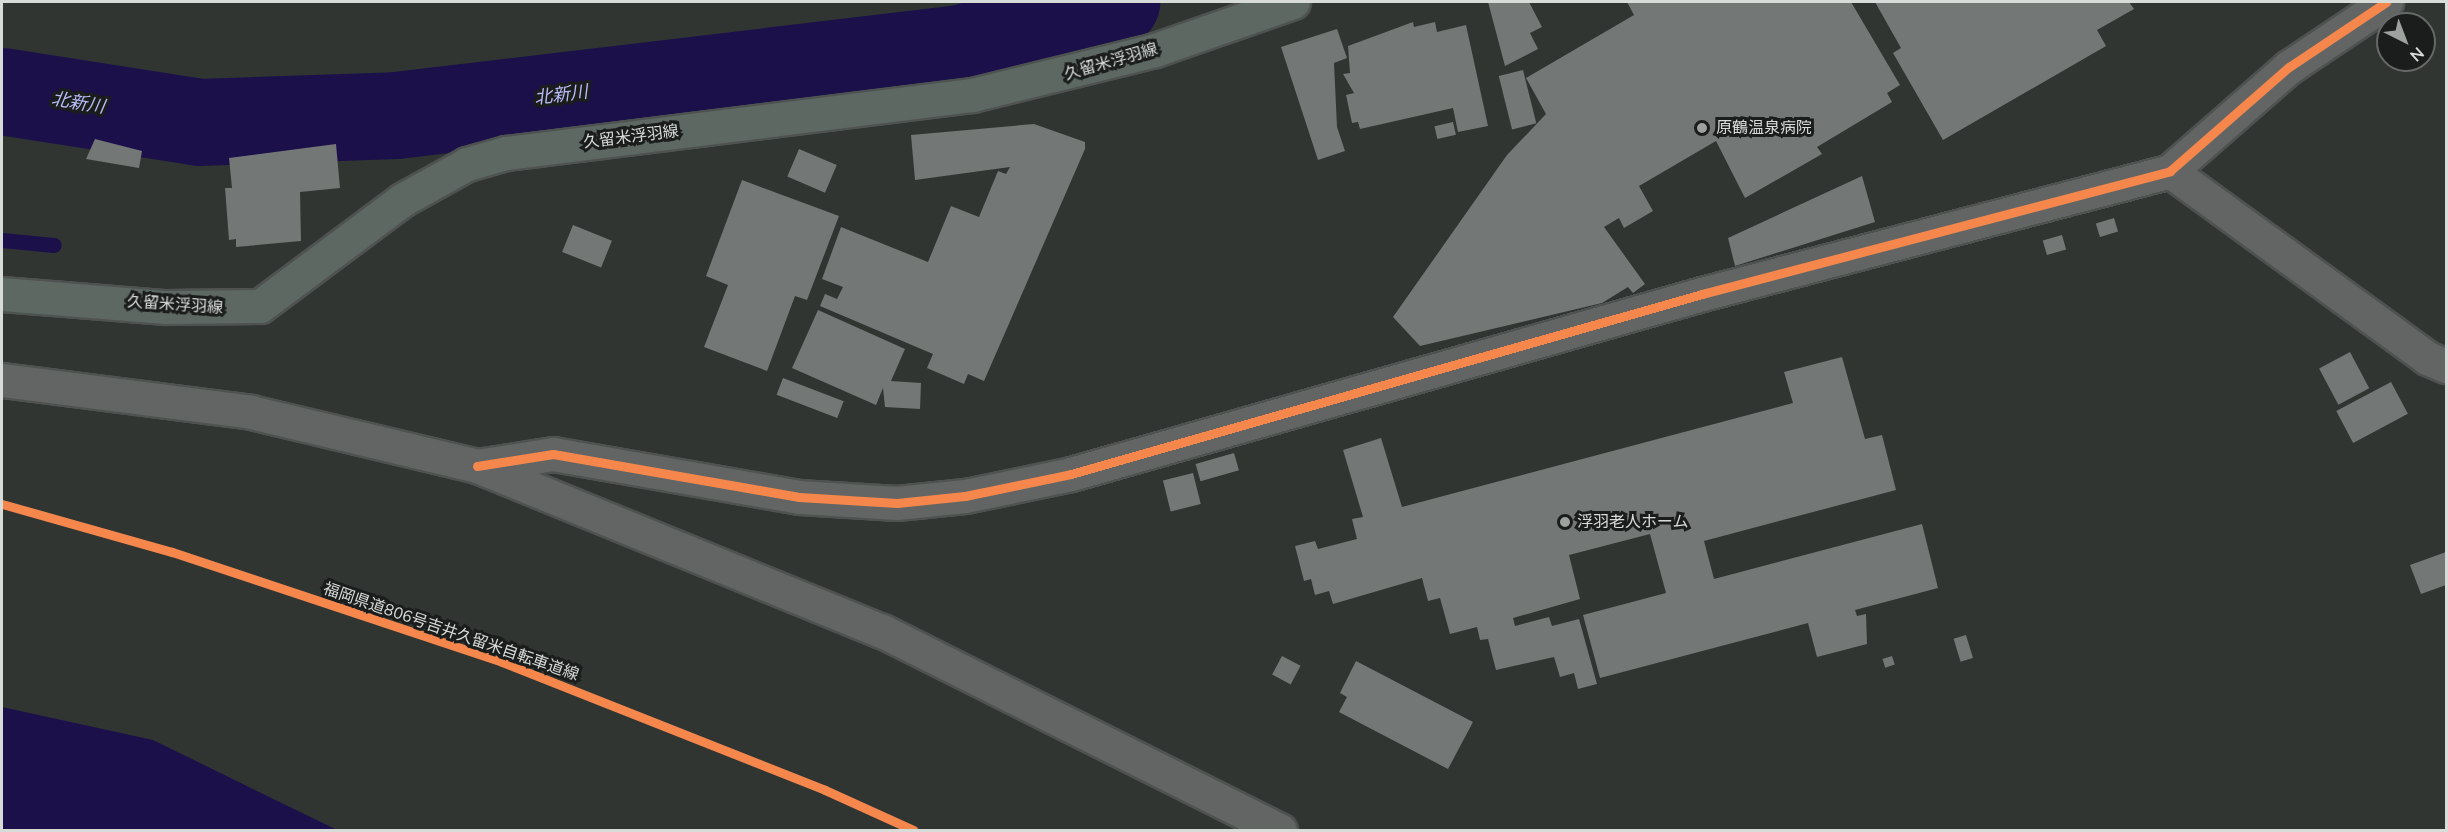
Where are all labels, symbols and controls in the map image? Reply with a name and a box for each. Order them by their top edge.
north arrow [2376,12,2436,72]
street label: 久留米浮羽線 [1062,40,1160,84]
text: N [2405,42,2429,66]
water label: 北新川 [533,81,589,109]
water label: 北新川 [50,88,106,118]
place label: 原鶴温泉病院 [1716,118,1812,138]
marker: 原鶴温泉病院 [1693,119,1711,137]
street label: 久留米浮羽線 [582,122,680,152]
street label: 久留米浮羽線 [126,292,224,318]
place label: 浮羽老人ホーム [1577,512,1689,532]
marker: 浮羽老人ホーム [1558,515,1572,529]
street label: 福岡県道806号吉井久留米自転車道線 [321,579,581,685]

